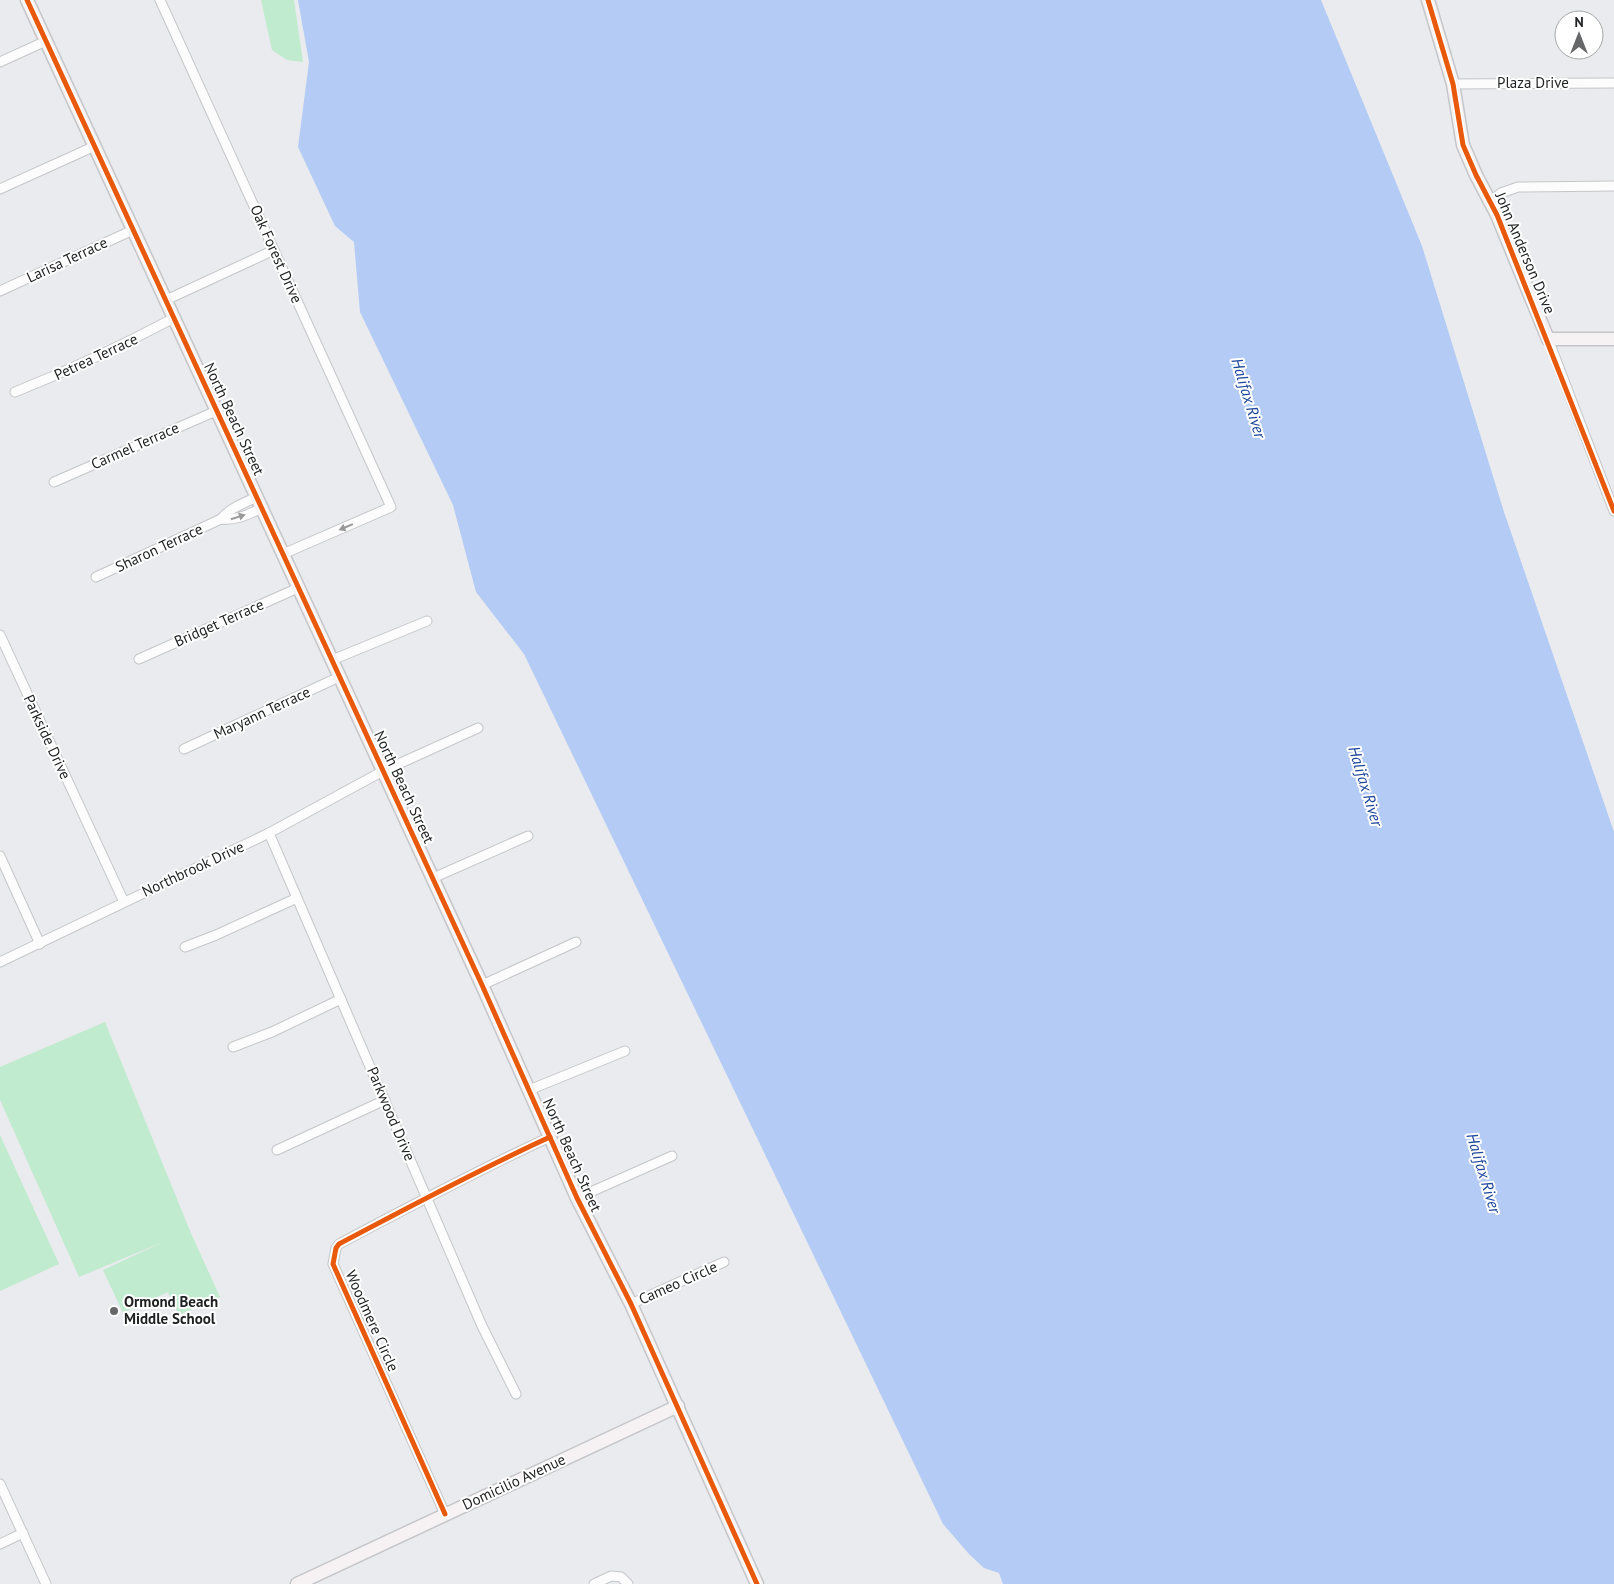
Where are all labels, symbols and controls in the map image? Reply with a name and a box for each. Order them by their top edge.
north arrow [1554,10,1604,60]
text: N [1574,13,1584,31]
street label: Plaza Drive [1497,73,1569,92]
street label: John Anderson Drive [1491,188,1560,316]
street label: Oak Forest Drive [246,202,307,306]
street label: Larisa Terrace [23,233,110,287]
street label: Petrea Terrace [51,329,141,384]
water label: Halifax River [1227,355,1271,442]
street label: North Beach Street [200,359,269,478]
street label: Carmel Terrace [88,418,182,473]
one-way arrow [231,513,246,521]
street label: Sharon Terrace [112,519,205,576]
one-way arrow [339,523,353,531]
street label: Bridget Terrace [171,594,266,651]
street label: Maryann Terrace [210,682,313,743]
street label: Parkside Drive [20,691,75,782]
street label: North Beach Street [370,727,439,846]
water label: Halifax River [1344,743,1388,830]
street label: Northbrook Drive [139,837,247,901]
street label: Parkwood Drive [363,1064,420,1164]
street label: North Beach Street [539,1095,606,1214]
water label: Halifax River [1462,1130,1506,1217]
street label: Cameo Circle [636,1257,720,1308]
street label: Woodmere Circle [342,1267,403,1374]
place label: Ormond Beach Middle School [124,1292,218,1328]
marker: Ormond Beach Middle School [108,1305,120,1317]
street label: Domicilio Avenue [459,1449,568,1514]

